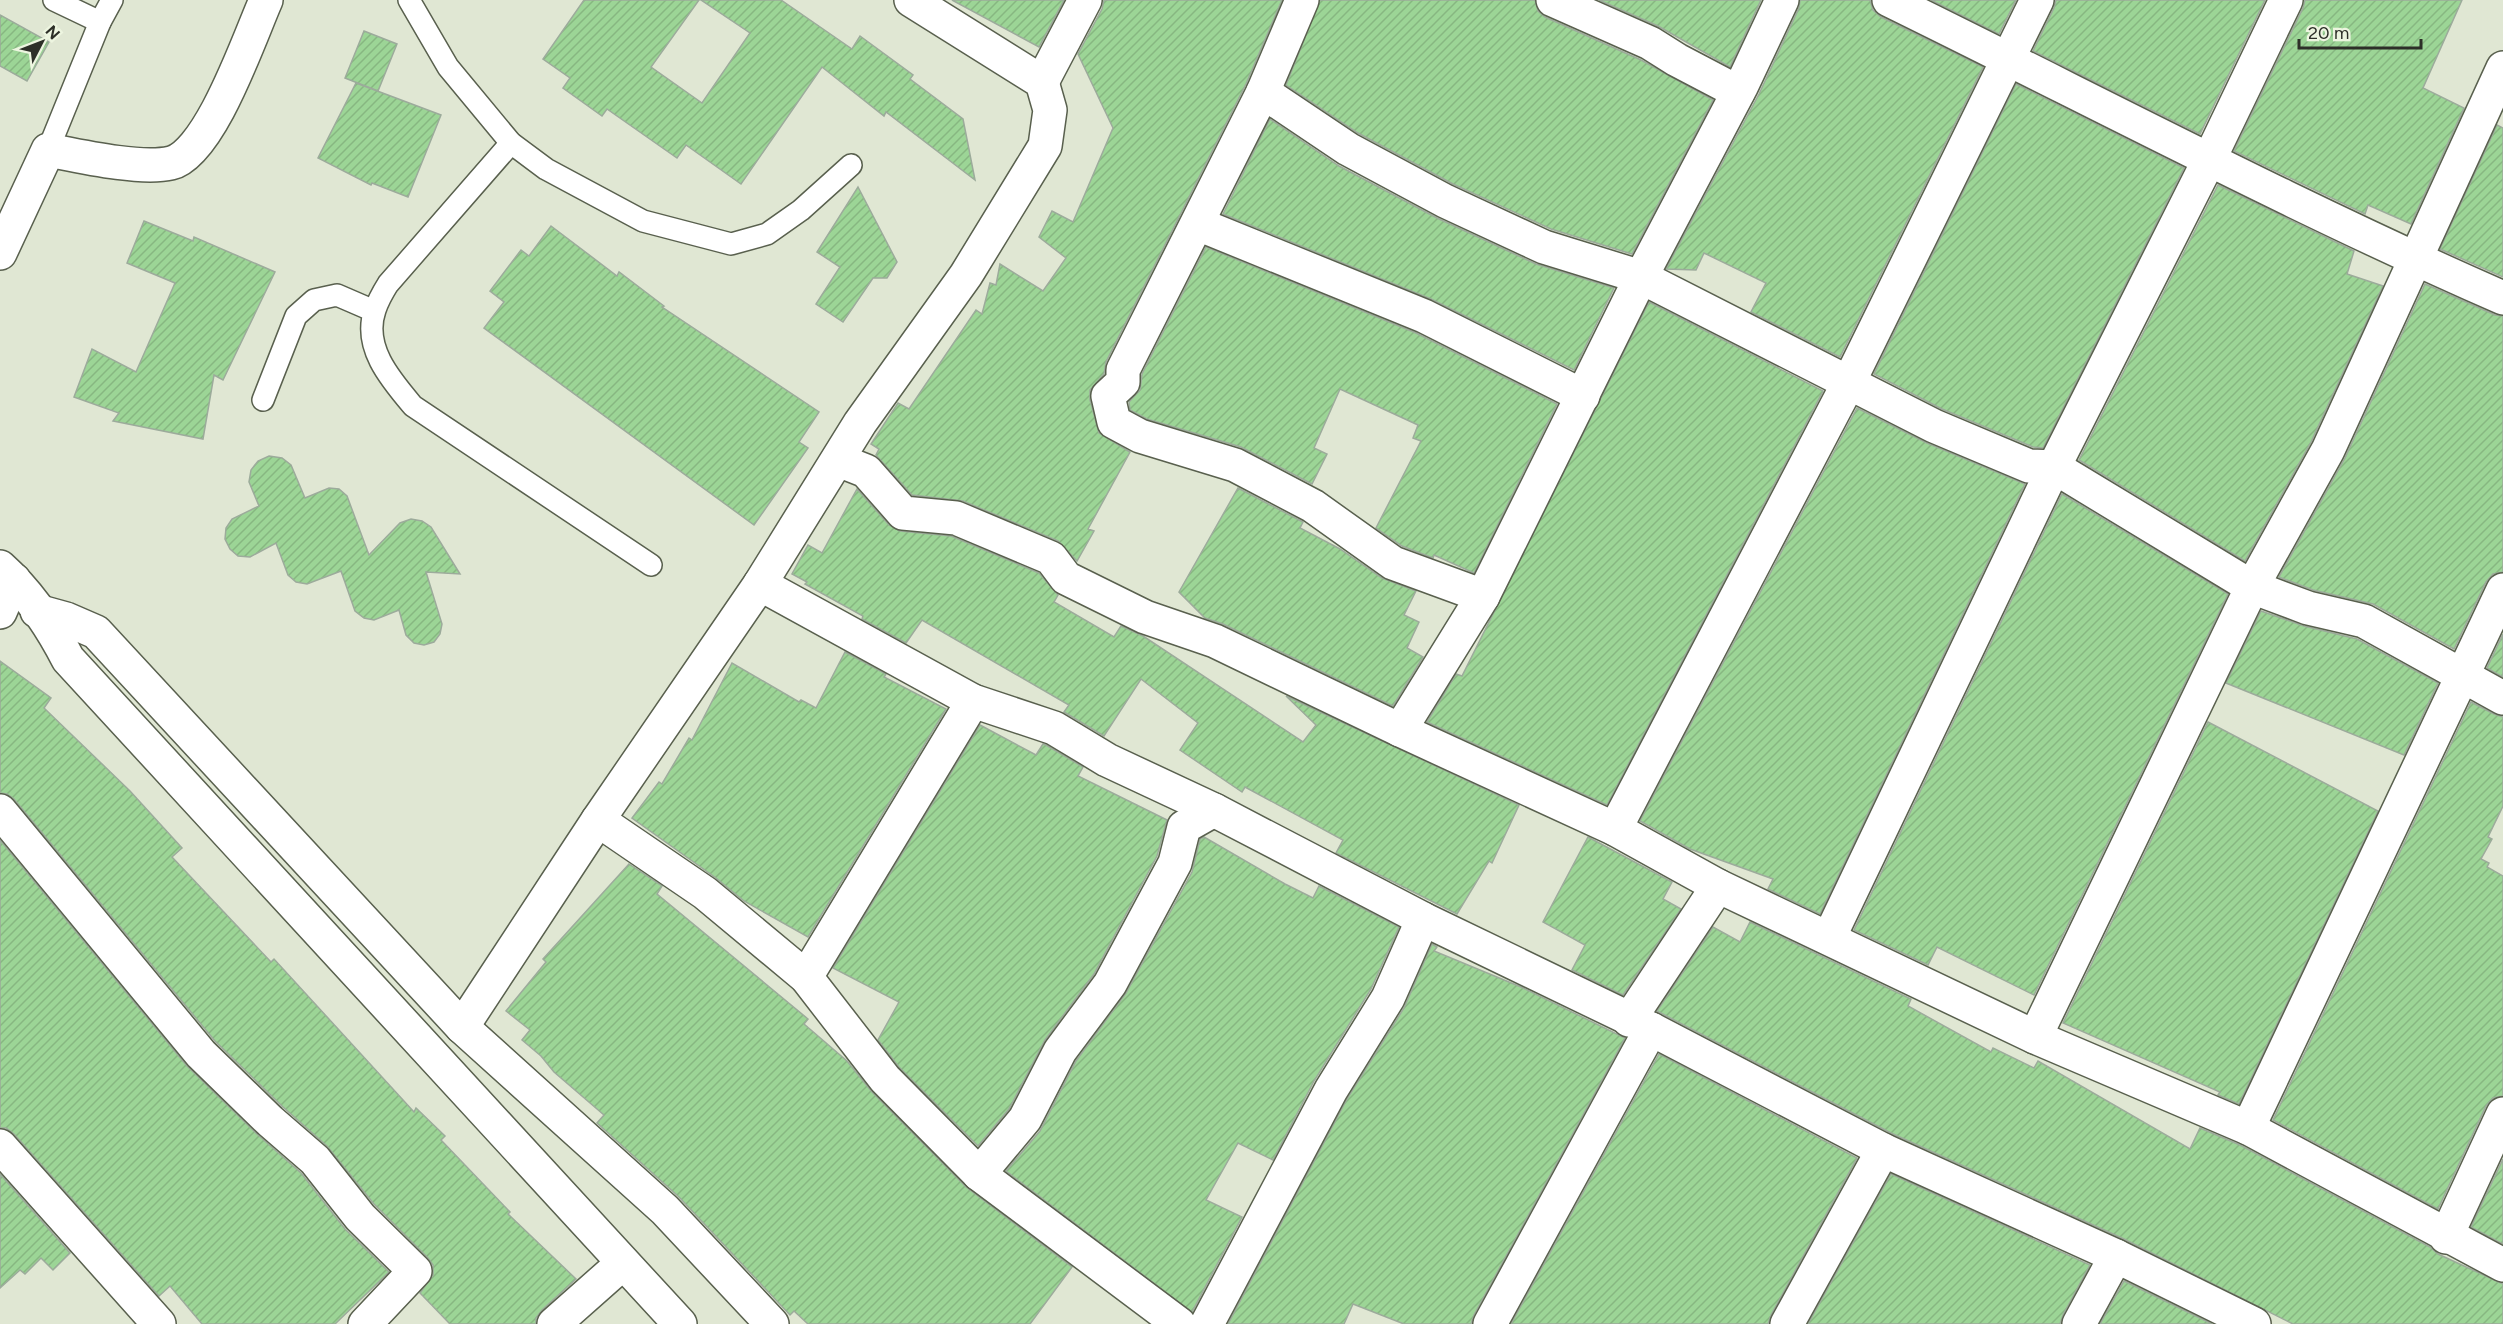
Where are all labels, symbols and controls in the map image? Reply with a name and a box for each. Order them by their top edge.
north arrow [12,12,72,72]
scale bar [2299,12,2420,50]
text: N [42,21,64,43]
text: 20 m [2308,22,2349,44]

